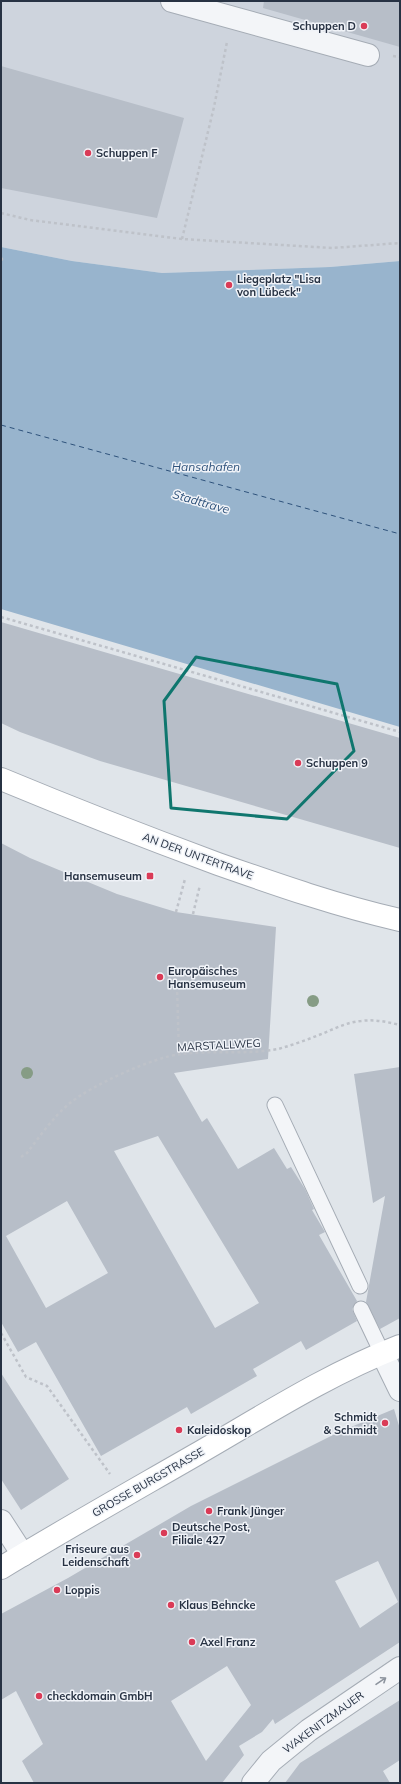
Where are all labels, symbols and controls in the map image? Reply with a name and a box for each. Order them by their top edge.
place label: Schuppen D [292,19,356,33]
marker: Schuppen D [359,21,369,31]
place label: Schuppen F [96,146,157,160]
marker: Schuppen F [83,148,93,158]
place label: Liegeplatz "Lisa von Lübeck" [236,272,321,299]
marker: Liegeplatz "Lisa von Lübeck" [224,280,234,290]
water label: Hansahafen [172,459,240,474]
water label: Stadttrave [171,486,232,517]
place label: Schuppen 9 [306,756,368,770]
marker: Schuppen 9 [293,758,303,768]
street label: AN DER UNTERTRAVE [141,829,255,883]
place label: Hansemuseum [64,869,142,883]
marker: Hansemuseum [145,871,155,881]
place label: Europäisches Hansemuseum [168,964,246,991]
marker: Europäisches Hansemuseum [155,972,165,982]
street label: MARSTALLWEG [177,1036,261,1054]
place label: Schmidt & Schmidt [323,1410,377,1437]
marker: Schmidt & Schmidt [380,1418,390,1428]
place label: Kaleidoskop [187,1423,251,1437]
marker: Kaleidoskop [174,1425,184,1435]
street label: GROSSE BURGSTRASSE [89,1444,207,1520]
place label: Frank Jünger [217,1504,285,1518]
marker: Frank Jünger [204,1506,214,1516]
place label: Deutsche Post, Filiale 427 [172,1520,250,1547]
marker: Deutsche Post, Filiale 427 [159,1528,169,1538]
place label: Friseure aus Leidenschaft [62,1542,129,1569]
marker: Friseure aus Leidenschaft [132,1550,142,1560]
place label: Loppis [65,1583,100,1597]
marker: Loppis [52,1585,62,1595]
place label: Klaus Behncke [179,1598,256,1612]
marker: Klaus Behncke [166,1600,176,1610]
place label: Axel Franz [200,1635,256,1649]
marker: Axel Franz [187,1637,197,1647]
one-way arrow [376,1677,387,1685]
street label: WAKENITZMAUER [280,1688,367,1756]
place label: checkdomain GmbH [47,1689,153,1703]
marker: checkdomain GmbH [34,1691,44,1701]

